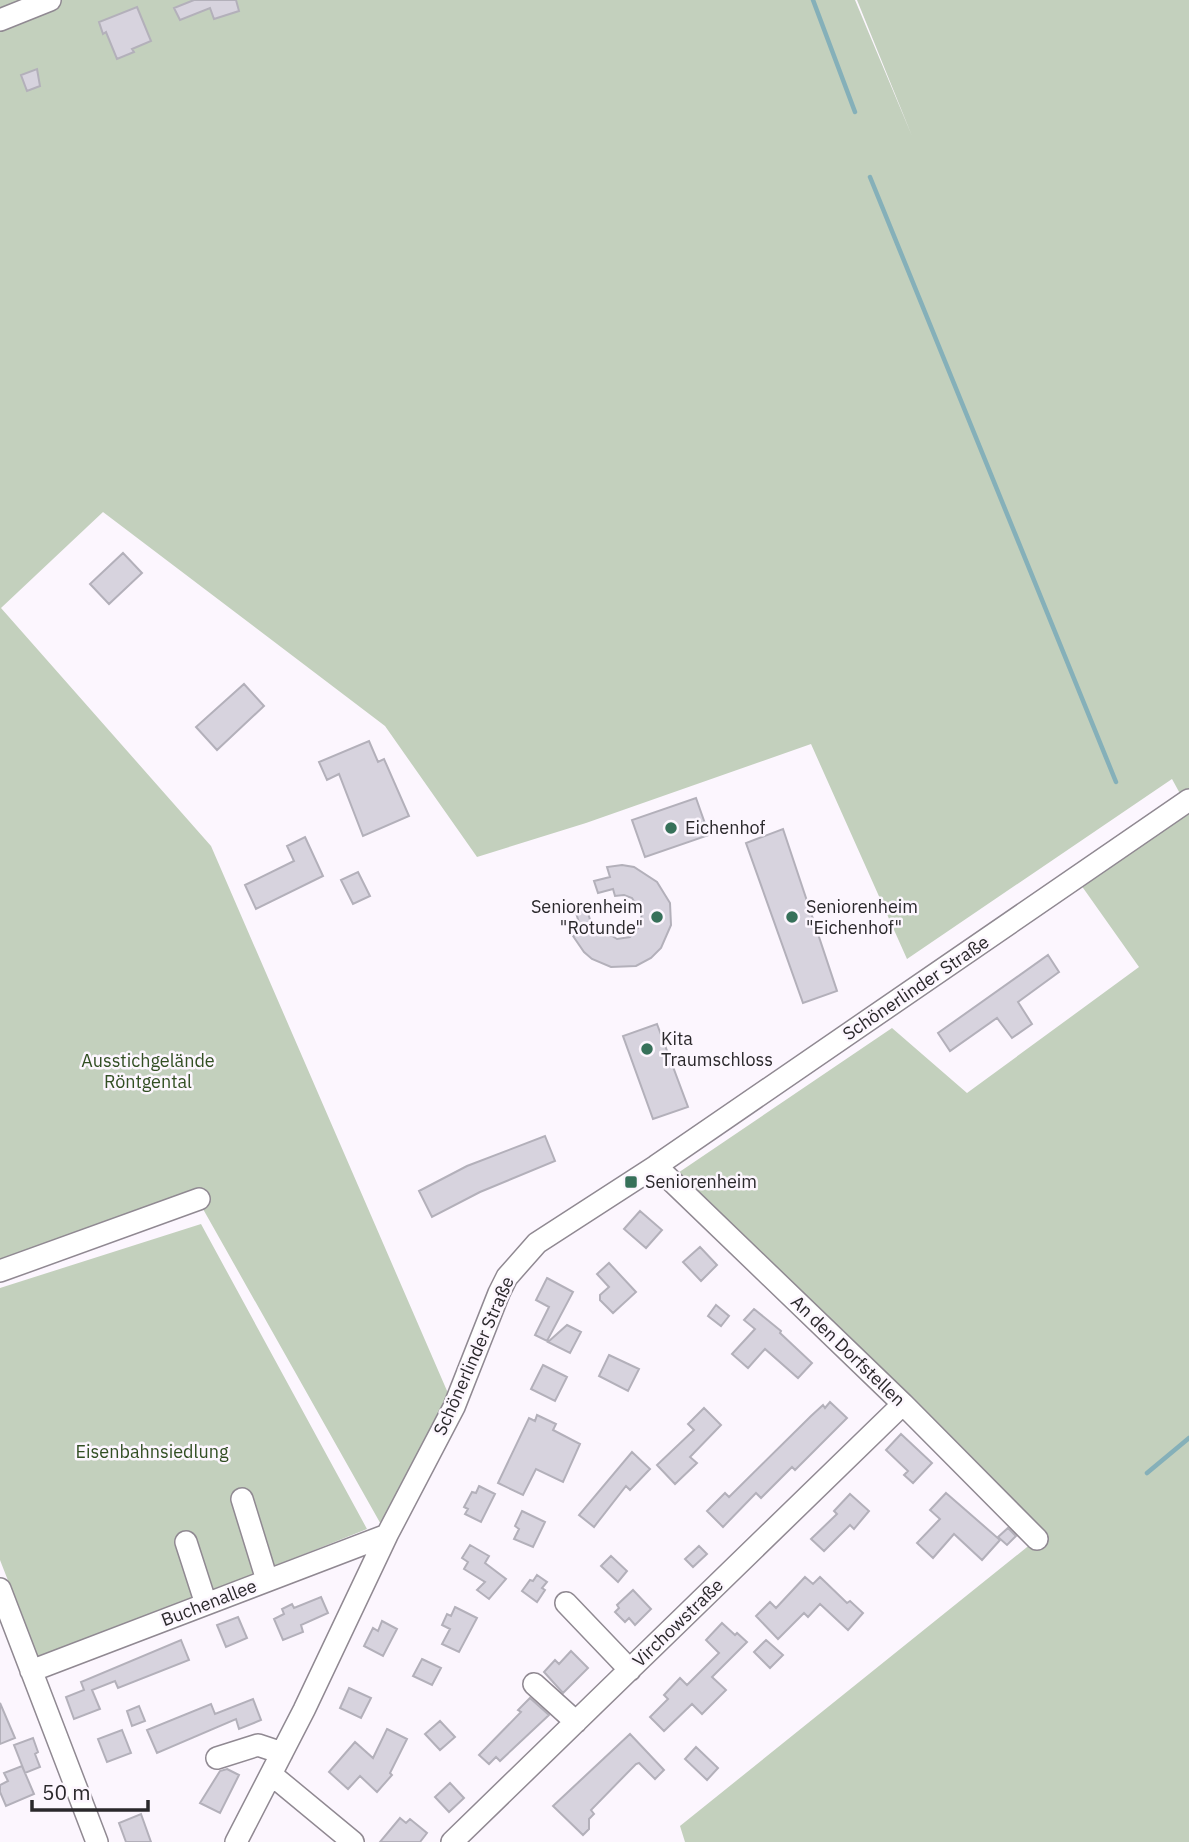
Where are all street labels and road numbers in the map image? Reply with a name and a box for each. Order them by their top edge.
street label: Schönerlinder Straße [838,930,993,1045]
street label: Schönerlinder Straße [428,1273,519,1439]
street label: An den Dorfstellen [786,1290,910,1411]
street label: Virchowstraße [627,1573,728,1672]
street label: Buchenallee [158,1574,260,1631]

